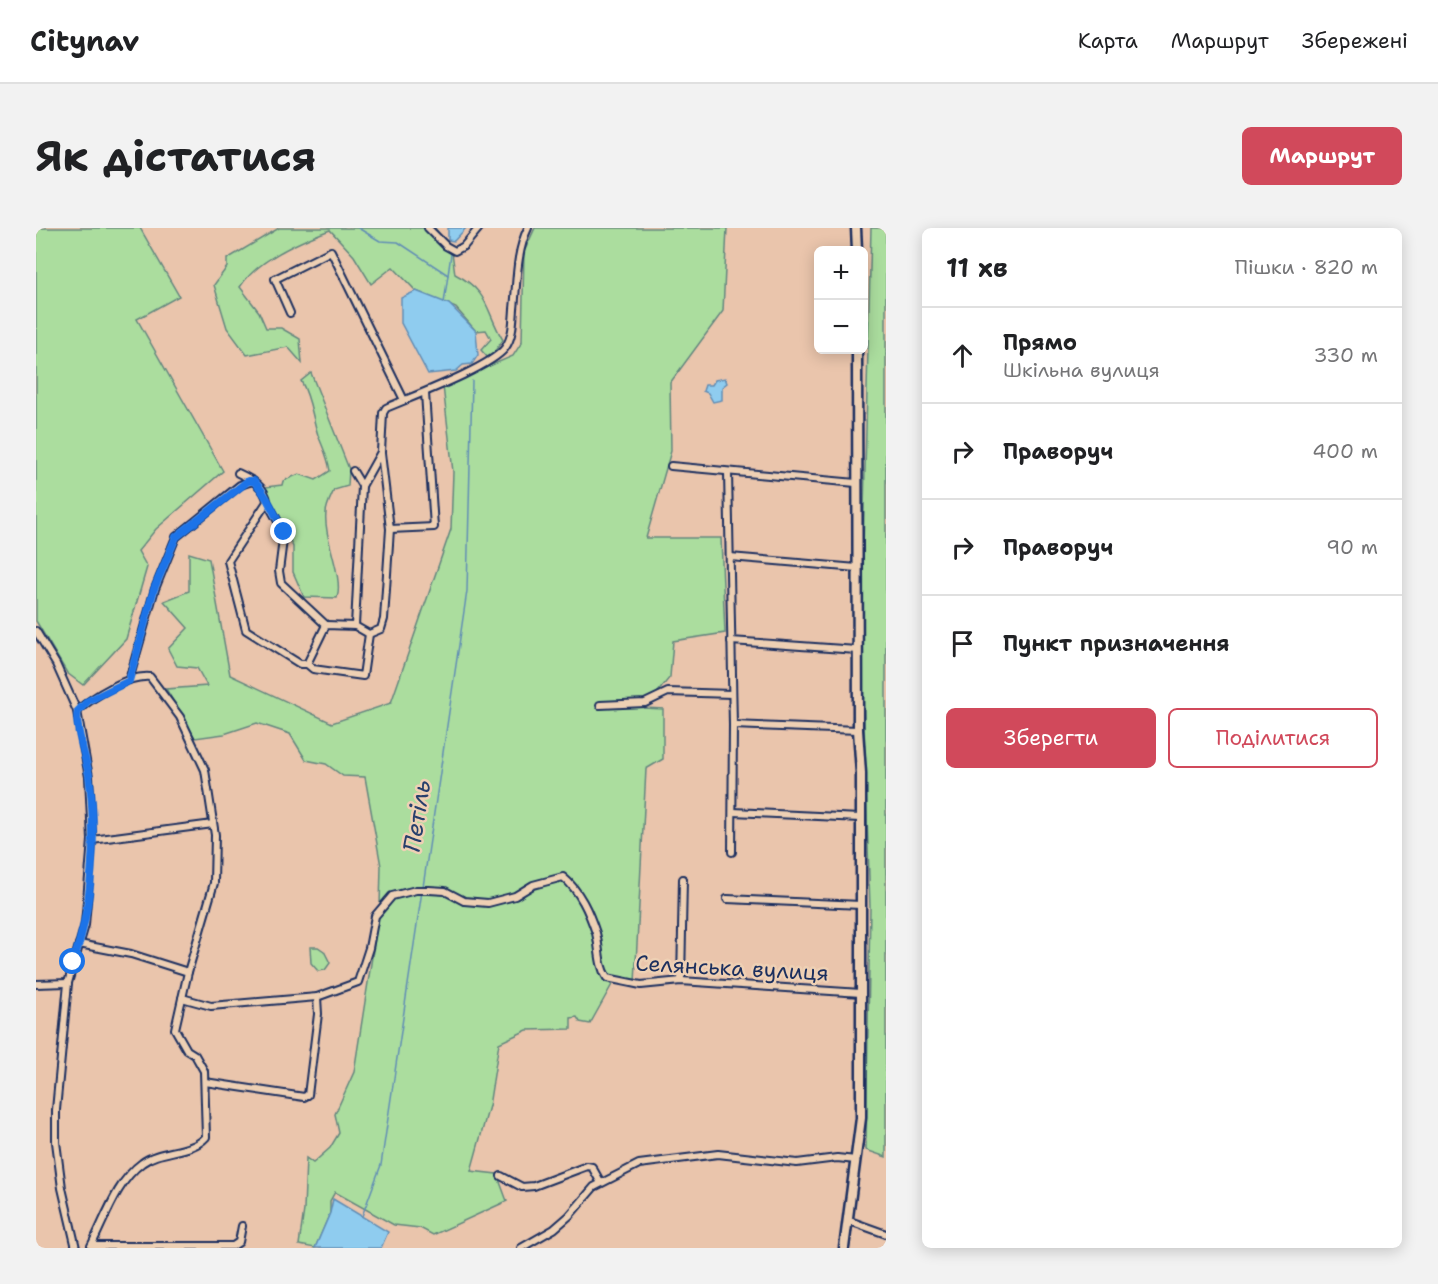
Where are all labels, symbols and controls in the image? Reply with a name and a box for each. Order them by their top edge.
text: Citynav [30,22,139,60]
text: Карта [1078,27,1138,55]
text: Маршрут [1171,27,1269,55]
text: Збережені [1302,27,1408,55]
button: Маршрут [1242,127,1402,185]
text: Як дістатися [36,128,316,184]
map controls [814,246,868,354]
button: + [814,246,868,300]
text: 11 хв [946,250,1008,285]
text: Пішки · 820 m [1235,254,1378,280]
button: − [814,300,868,354]
text: Прямо [1003,328,1077,357]
icon: ahead [946,339,979,372]
text: 330 m [1314,342,1378,368]
text: Шкільна вулиця [1003,357,1160,383]
icon: right [946,435,979,468]
text: Праворуч [1003,437,1113,466]
text: 400 m [1312,438,1378,464]
route end [270,518,296,544]
icon: right [946,531,979,564]
text: Праворуч [1003,533,1113,562]
text: 90 m [1326,534,1378,560]
icon: arrive [946,627,979,660]
text: Пункт призначення [1003,629,1230,658]
button: Зберегти [946,708,1156,768]
button: Поділитися [1168,708,1378,768]
water label: Петіль [395,778,439,854]
route start [59,948,85,974]
street label: Селянська вулиця [635,948,829,988]

